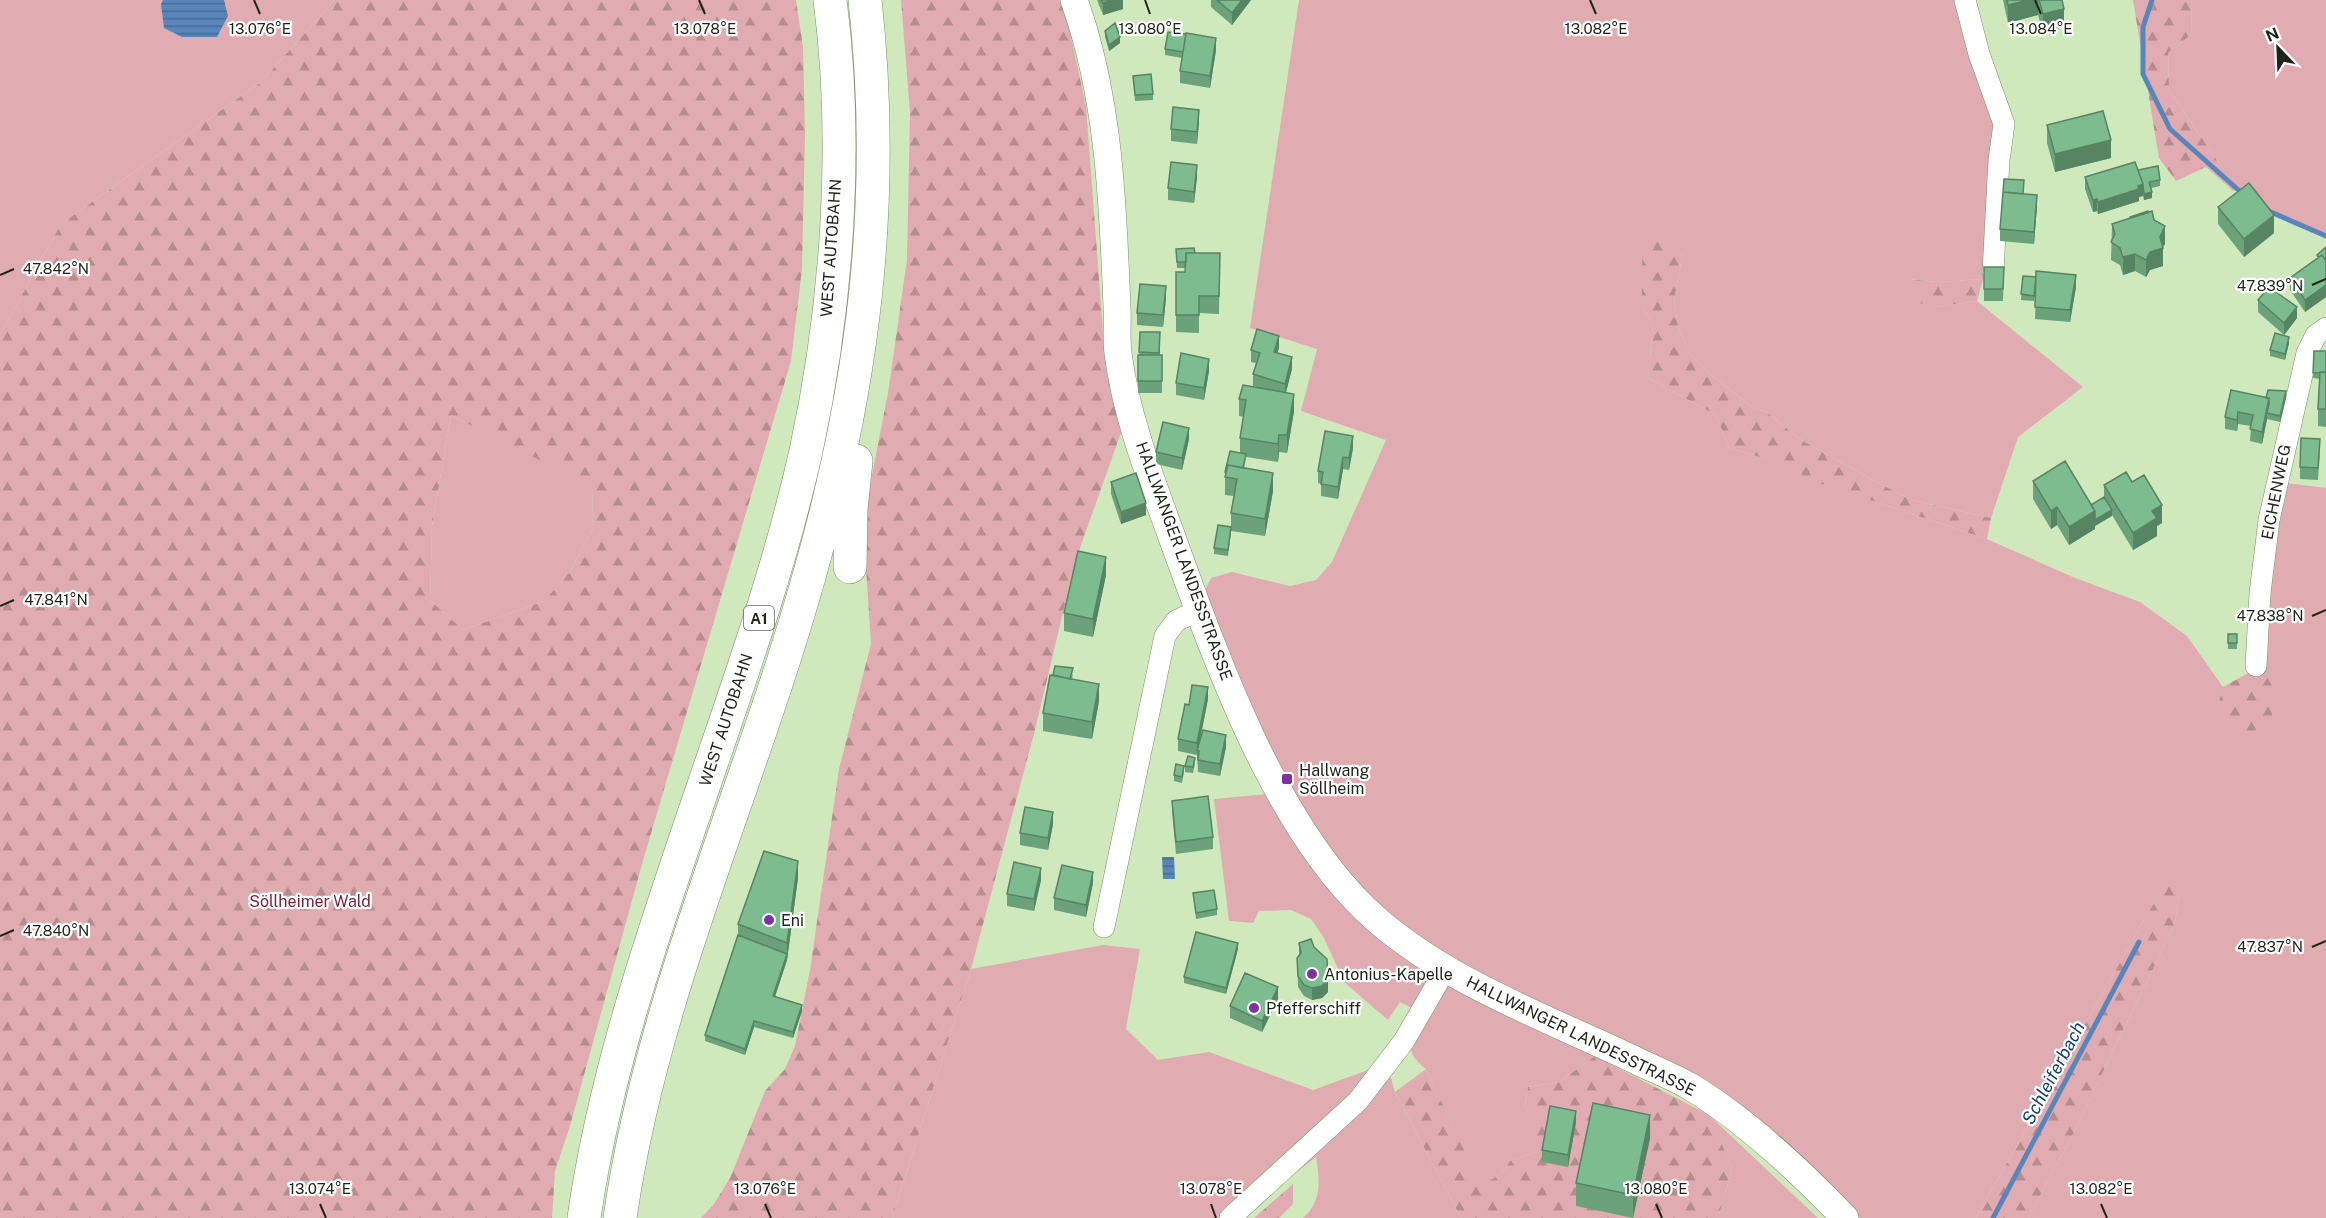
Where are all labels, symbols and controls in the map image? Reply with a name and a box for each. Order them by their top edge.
north arrow [2248,18,2308,78]
text: 13.076°E [229,20,291,37]
text: 13.078°E [674,20,736,37]
text: 13.080°E [1118,20,1182,37]
text: 13.082°E [1565,20,1627,37]
text: 13.084°E [2009,20,2073,37]
text: N [2263,23,2282,46]
street label: WEST AUTOBAHN [817,178,845,318]
text: 47.842°N [23,260,89,277]
text: 47.839°N [2237,277,2303,294]
street label: HALLWANGER LANDESSTRASSE [1132,439,1236,683]
street label: EICHENWEG [2257,443,2295,541]
text: 47.841°N [24,591,88,608]
road number: A1 [744,606,774,630]
text: 47.838°N [2237,607,2303,624]
street label: WEST AUTOBAHN [696,651,756,789]
place label: Hallwang Söllheim [1299,761,1370,798]
marker: Hallwang Söllheim [1280,772,1294,786]
park label: Söllheimer Wald [249,892,371,911]
place label: Eni [781,911,804,930]
marker: Eni [762,913,776,927]
text: 47.840°N [23,922,89,939]
text: 47.837°N [2237,938,2303,955]
place label: Antonius-Kapelle [1324,965,1453,984]
marker: Antonius-Kapelle [1305,967,1319,981]
street label: HALLWANGER LANDESSTRASSE [1463,972,1699,1100]
place label: Pfefferschiff [1266,999,1361,1018]
marker: Pfefferschiff [1247,1001,1261,1015]
water label: Schleiferbach [2017,1018,2089,1128]
text: 13.074°E [289,1180,351,1197]
text: 13.076°E [734,1180,796,1197]
text: 13.078°E [1180,1180,1242,1197]
text: 13.080°E [1624,1180,1688,1197]
text: 13.082°E [2070,1180,2132,1197]

